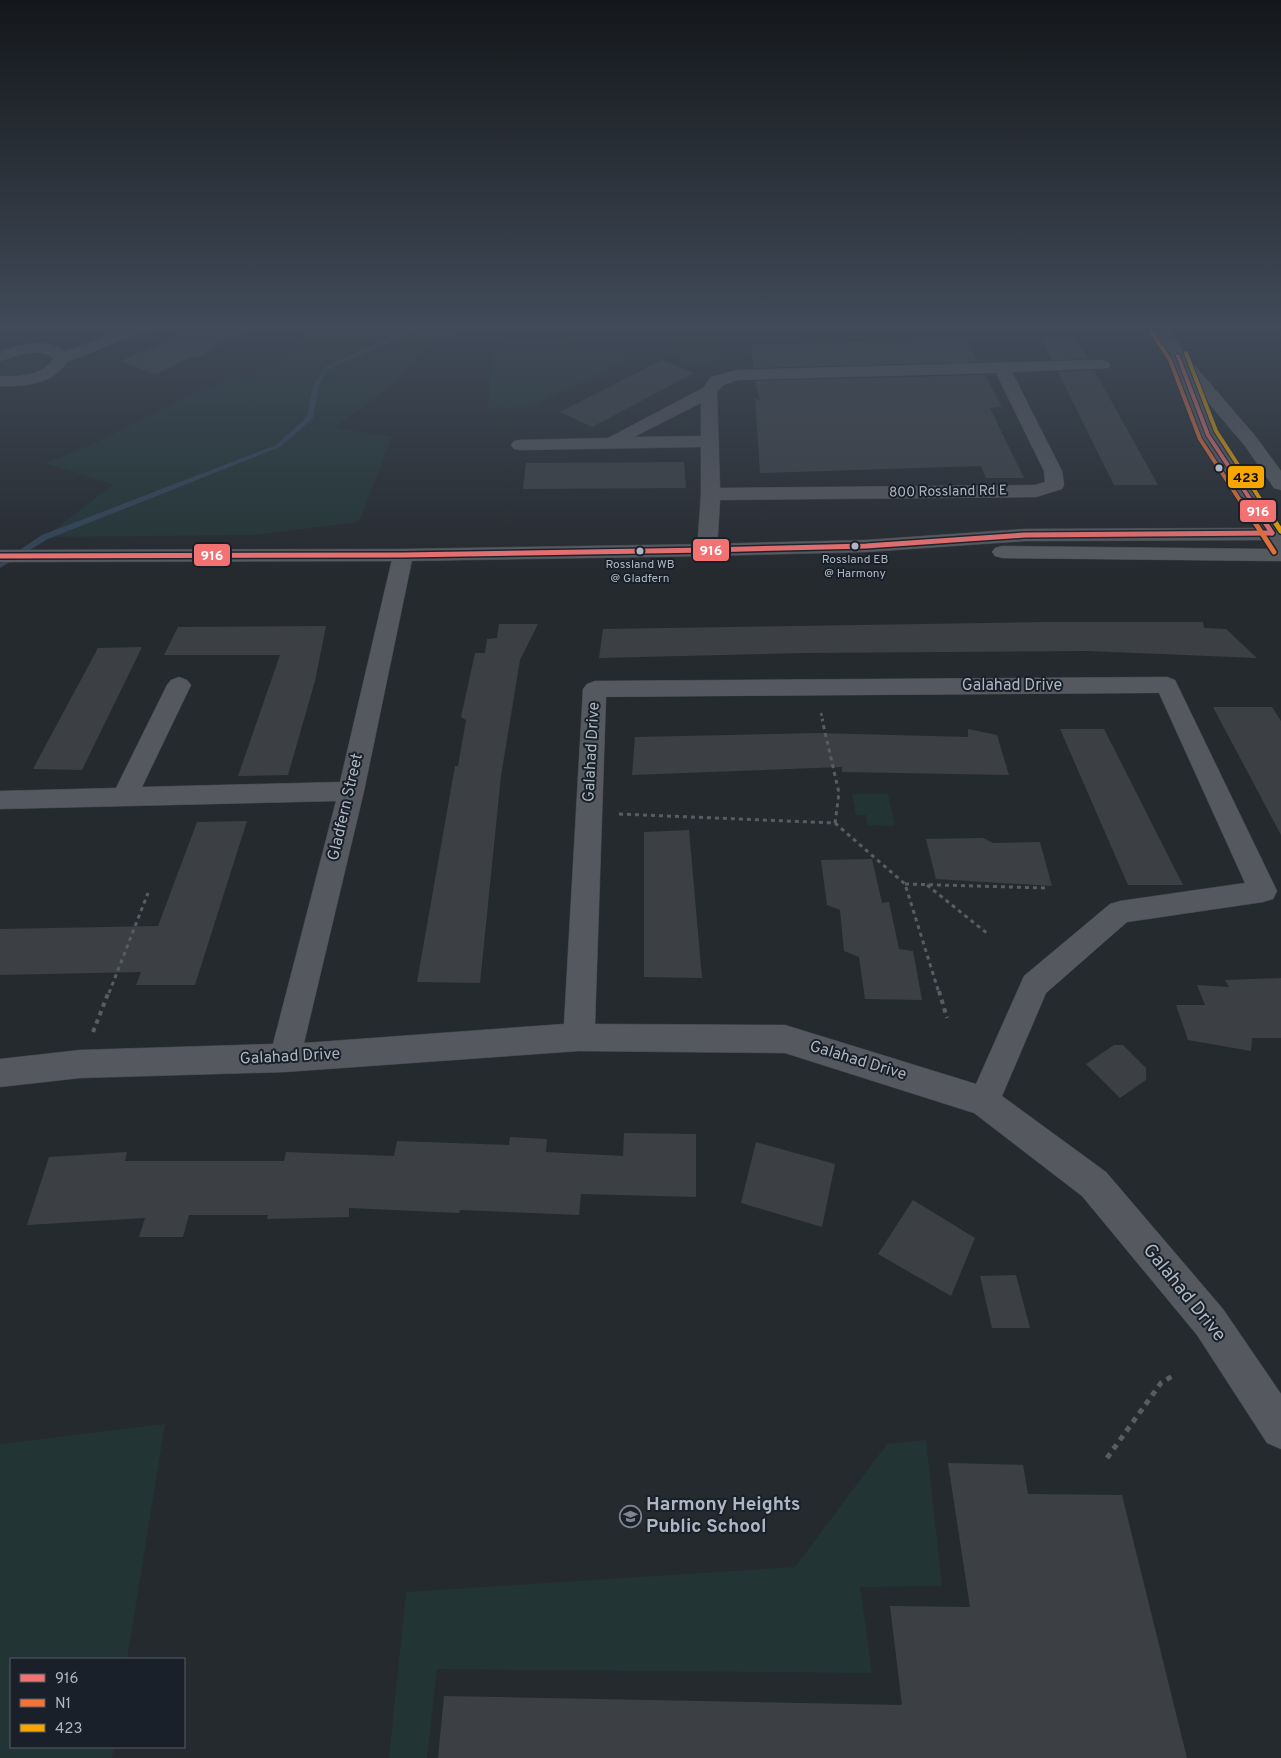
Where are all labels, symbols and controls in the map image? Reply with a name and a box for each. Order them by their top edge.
unlabelled marker [1214,463,1224,473]
line badge: 423 [1227,465,1265,489]
text: 423 [1233,470,1259,487]
street label: 800 Rossland Rd E [889,482,1007,502]
line badge: 916 [1239,499,1277,523]
text: 916 [1247,504,1269,521]
line badge: 916 [692,538,730,562]
marker: Rossland EB @ Harmony [850,541,860,551]
line badge: 916 [193,543,231,567]
text: 916 [700,543,722,560]
marker: Rossland WB @ Gladfern [635,546,645,556]
text: 916 [201,548,223,565]
place label: Rossland EB @ Harmony [822,552,888,582]
place label: Rossland WB @ Gladfern [605,557,675,587]
street label: Galahad Drive [962,676,1062,696]
street label: Galahad Drive [579,701,605,803]
street label: Gladfern Street [324,751,368,863]
street label: Galahad Drive [807,1037,909,1085]
street label: Galahad Drive [239,1044,341,1070]
street label: Galahad Drive [1137,1239,1231,1347]
place label: Harmony Heights Public School [646,1493,800,1539]
school or university icon: Harmony Heights Public School [618,1504,642,1528]
legend [10,1658,185,1748]
text: 916 [55,1670,79,1689]
text: N1 [55,1695,71,1714]
text: 423 [55,1720,83,1739]

